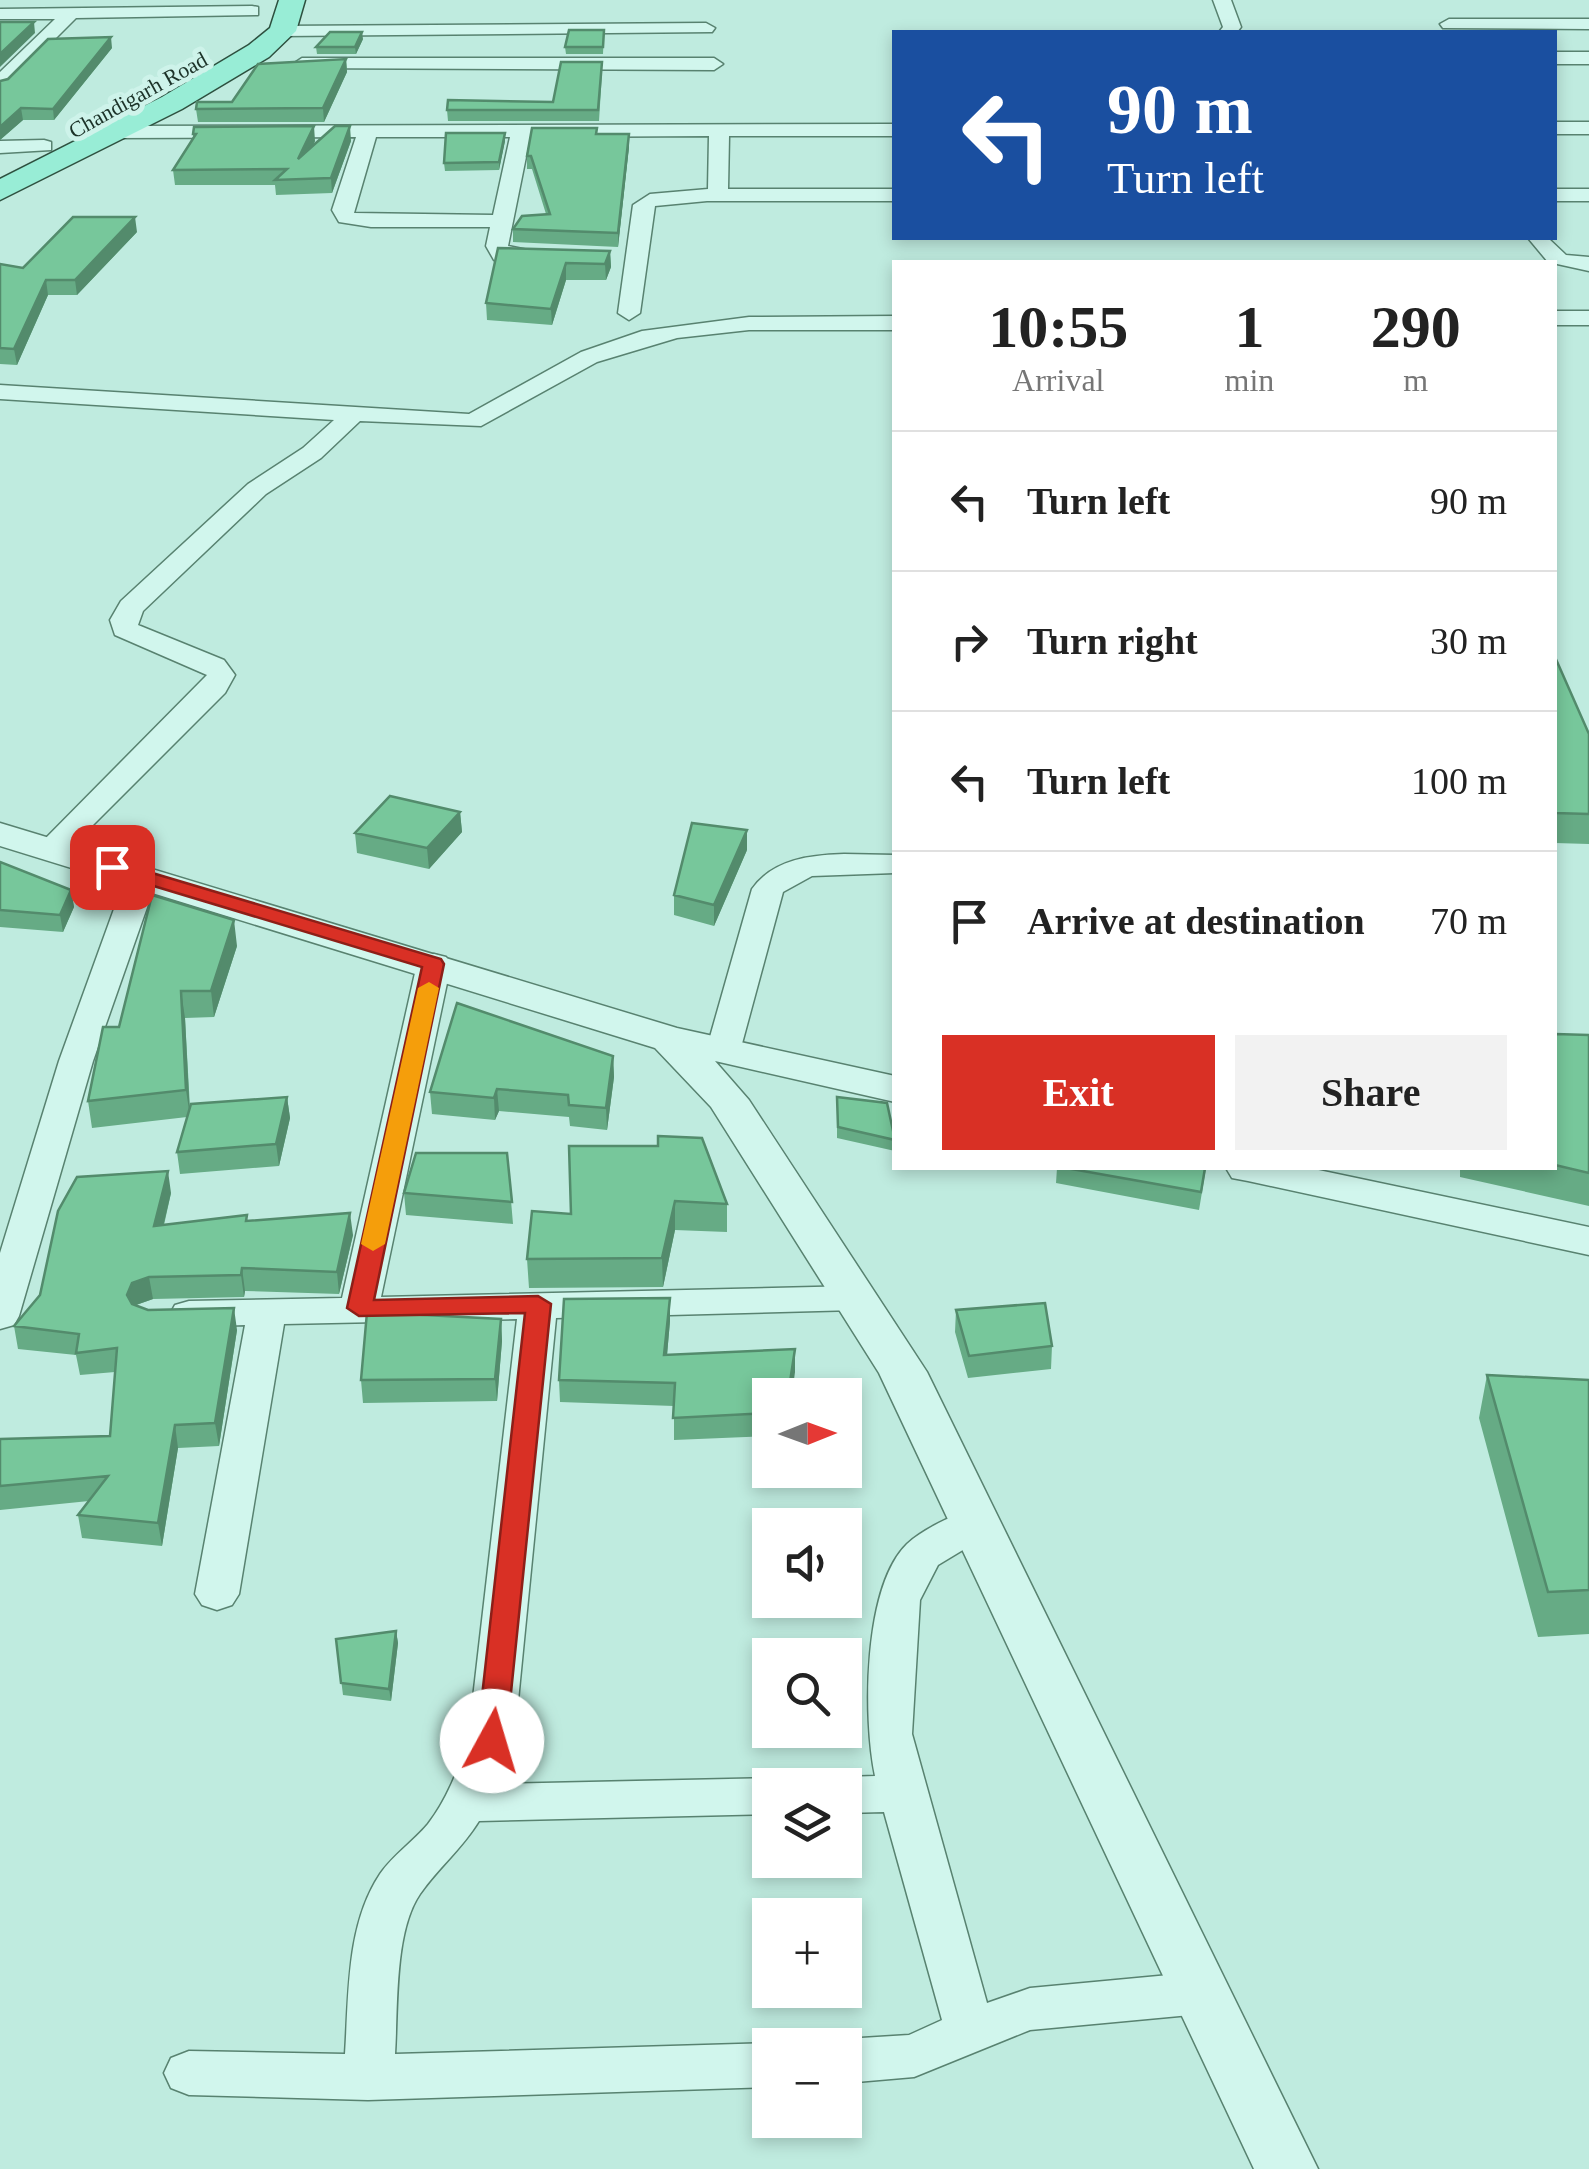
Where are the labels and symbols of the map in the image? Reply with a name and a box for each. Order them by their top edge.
street label: Chandigarh Road [64,47,212,143]
pin [70,825,155,910]
north arrow [752,1378,862,1488]
position arrow [440,1689,544,1793]

